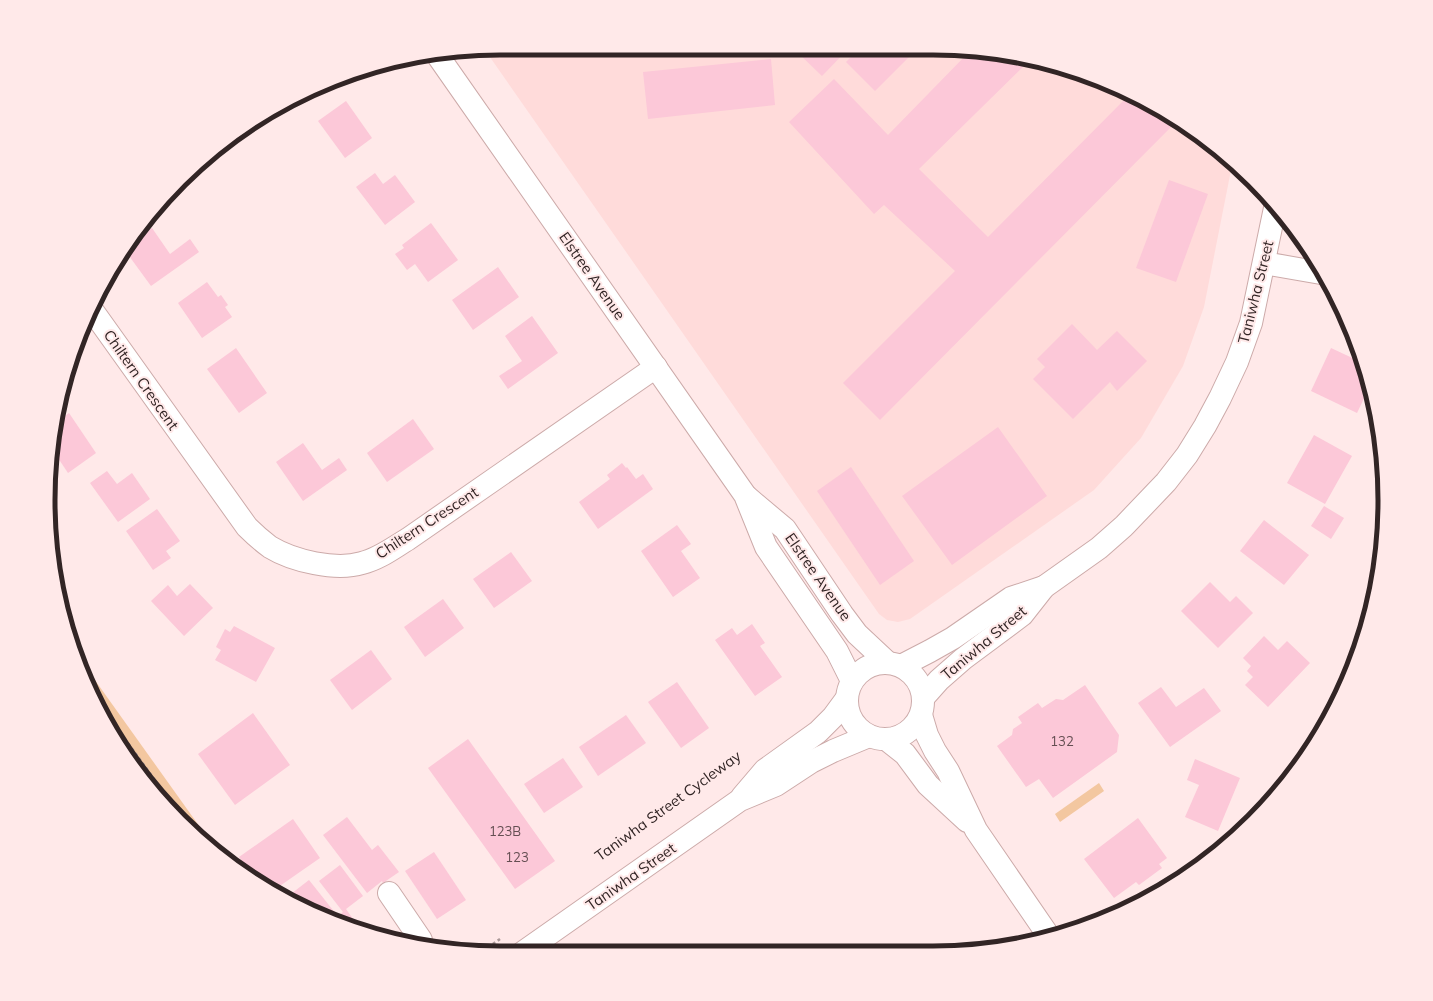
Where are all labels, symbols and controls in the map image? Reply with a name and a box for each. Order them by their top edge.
street label: Elstree Avenue [555,228,630,323]
street label: Taniwha Street [1234,238,1277,345]
street label: Chiltern Crescent [100,326,183,434]
street label: Chiltern Crescent [372,482,482,563]
street label: Elstree Avenue [781,529,856,624]
street label: Taniwha Street [937,601,1030,684]
house number: 132 [1050,733,1074,749]
street label: Taniwha Street Cycleway [591,746,745,865]
house number: 123B [489,823,521,839]
street label: Taniwha Street [582,839,679,915]
house number: 123 [505,849,529,865]

